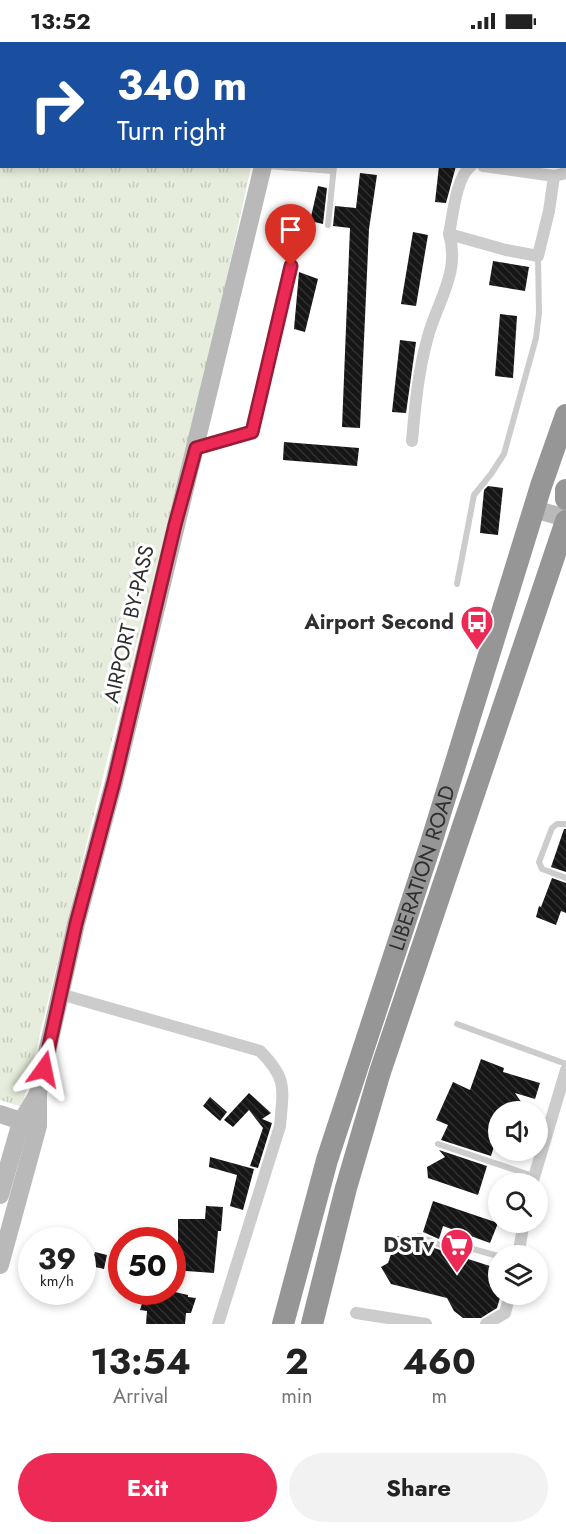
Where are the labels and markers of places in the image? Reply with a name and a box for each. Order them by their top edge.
pin [265,204,316,266]
bus stop icon: Airport Second [459,604,495,651]
place label: Airport Second [303,607,454,637]
supermarket icon: DSTv [439,1227,475,1274]
place label: DSTv [383,1230,435,1260]

